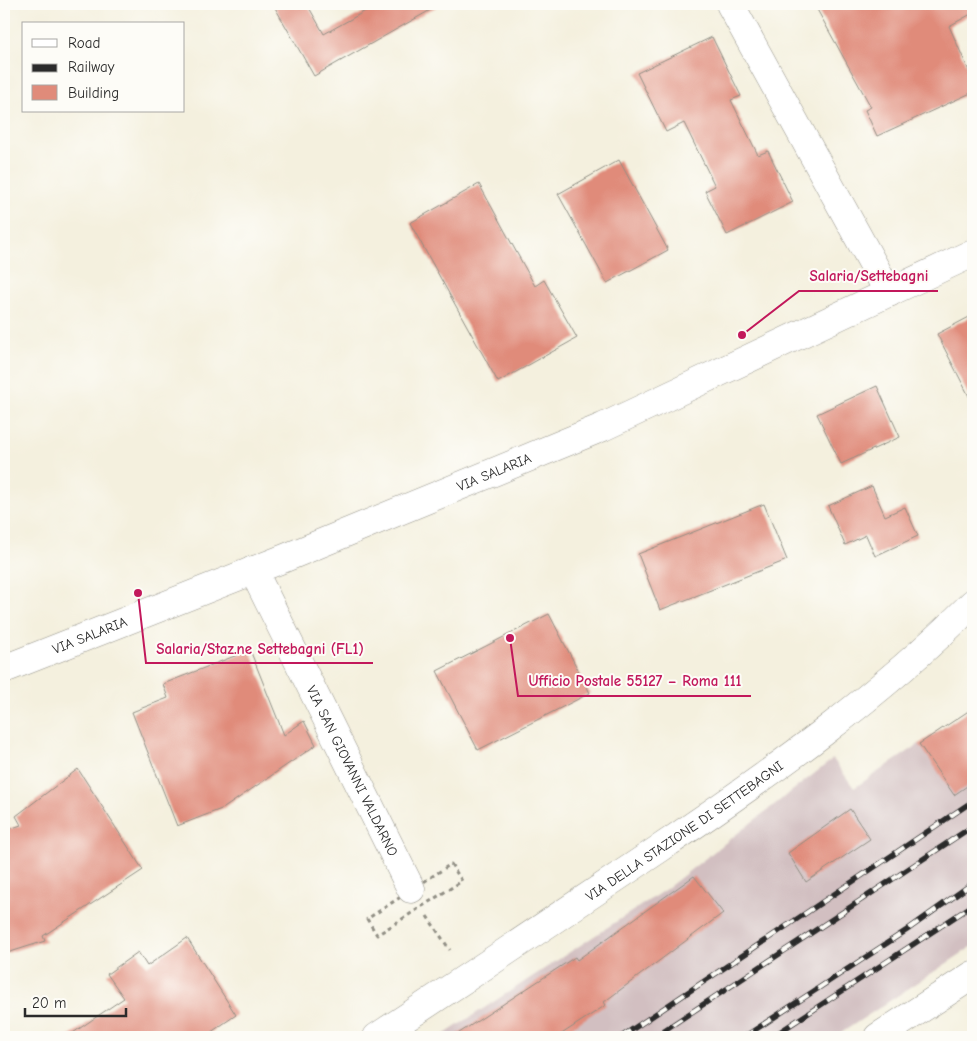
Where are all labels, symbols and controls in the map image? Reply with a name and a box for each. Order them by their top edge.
legend [22,22,185,112]
text: Road [68,34,100,52]
text: Railway [68,58,115,76]
text: Building [68,84,119,102]
callout: Salaria/Settebagni [799,261,938,291]
text: Salaria/Settebagni [810,267,928,285]
street label: VIA SALARIA [454,450,534,495]
street label: VIA SALARIA [50,613,130,658]
callout: Salaria/Staz.ne Settebagni (FL1) [146,633,373,663]
text: Salaria/Staz.ne Settebagni (FL1) [156,640,364,658]
callout: Ufficio Postale 55127 – Roma 111 [518,666,751,696]
text: Ufficio Postale 55127 – Roma 111 [529,672,742,690]
street label: VIA SAN GIOVANNI VALDARNO [303,683,401,859]
street label: VIA DELLA STAZIONE DI SETTEBAGNI [583,757,787,905]
scale bar [25,986,126,1018]
text: 20 m [32,994,66,1012]

